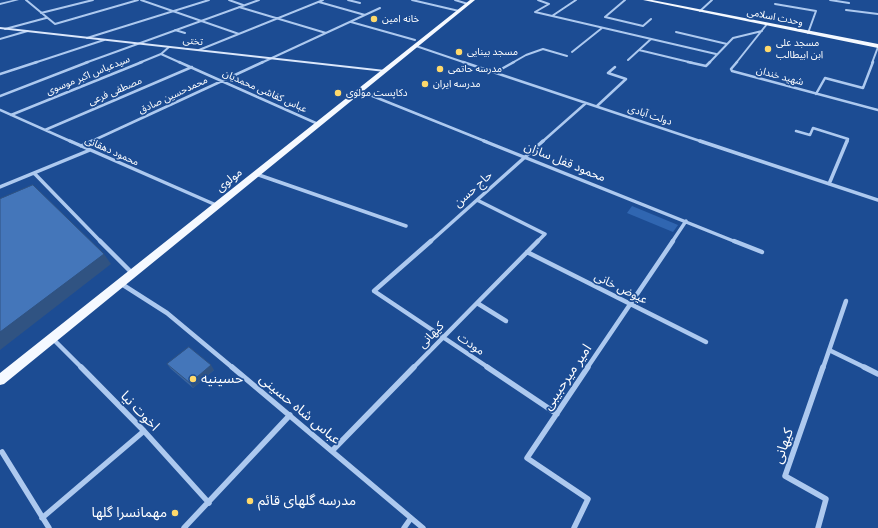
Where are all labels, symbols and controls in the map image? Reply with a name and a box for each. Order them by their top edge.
street label: وحدت اسلامی [746,6,804,28]
place label: خانه امین [382,13,420,25]
marker: خانه امین [369,14,379,24]
street label: تختی [182,34,204,48]
place label: مسجد علی ابن ابیطالب [776,37,823,60]
marker: مسجد علی ابن ابیطالب [763,44,773,54]
place label: مسجد بینایی [467,46,518,58]
marker: مسجد بینایی [454,47,464,57]
street label: سیدعباس اکبر موسوی [44,53,132,97]
place label: مدرسه حاتمی [448,63,502,75]
marker: مدرسه حاتمی [435,64,445,74]
street label: شهید خندان [755,64,805,88]
street label: عباس کفاشی محمدیان [221,67,309,115]
street label: مصطفی فرعی [86,74,144,108]
street label: محمدحسین صادق [136,74,210,116]
place label: مدرسه ایران [433,78,480,90]
marker: مدرسه ایران [420,79,430,89]
place label: دکاپست مولوی [346,87,408,99]
marker: دکاپست مولوی [333,88,343,98]
street label: دولت آبادی [626,102,674,128]
street label: محمود دهقانی [83,134,141,168]
street label: محمود قفل سازان [522,139,608,185]
street label: مولوی [213,165,245,195]
street label: حاج حسن [451,168,495,210]
street label: عیوض خانی [592,269,650,307]
street label: کیهانی [415,319,447,351]
street label: مودت [455,330,487,358]
street label: امیر میرحبیبی [539,341,595,413]
street label: عباس شاه حسینی [256,370,344,448]
place label: حسینیه [201,371,243,387]
marker: حسینیه [188,374,198,384]
street label: اخوت نیا [117,388,163,434]
street label: کیهانی [769,426,797,466]
place label: مدرسه گلهای قائم [258,493,356,509]
marker: مدرسه گلهای قائم [245,496,255,506]
place label: مهمانسرا گلها [92,505,167,521]
marker: مهمانسرا گلها [170,508,180,518]

